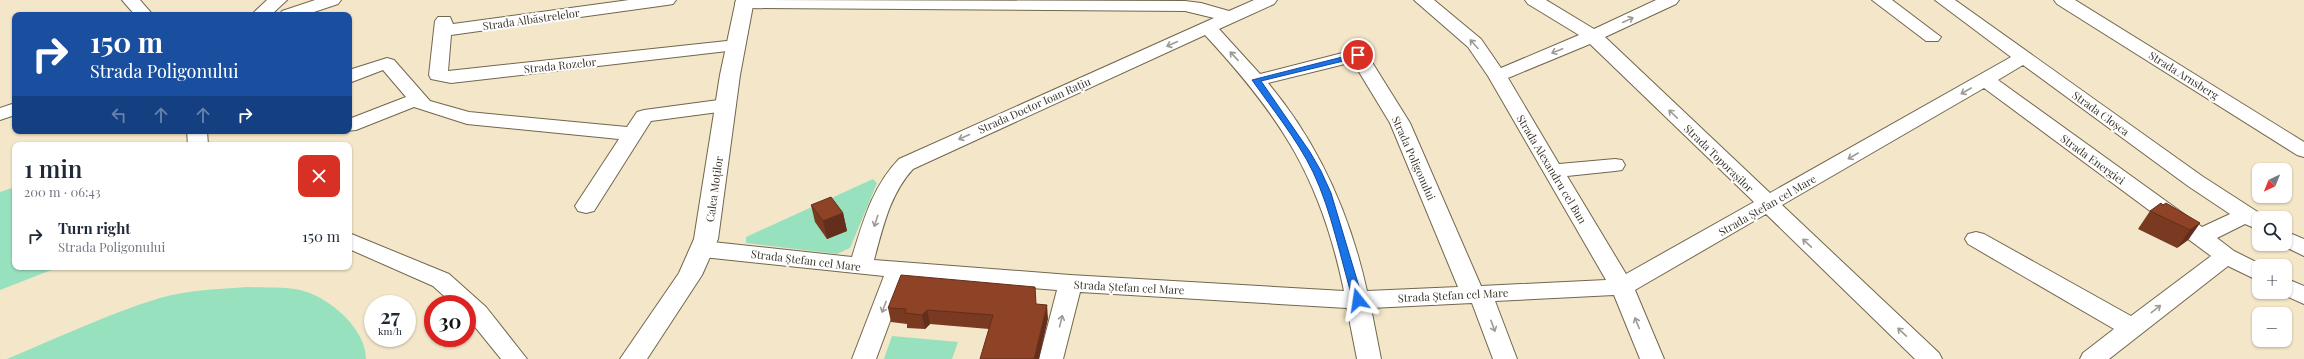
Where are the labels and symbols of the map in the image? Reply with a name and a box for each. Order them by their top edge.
street label: Strada Albăstrelelor [482,5,581,33]
one-way arrow [1622,16,1634,23]
pin [1341,38,1375,72]
one-way arrow [1470,39,1479,49]
one-way arrow [1166,40,1178,48]
street label: Strada Arnsberg [2146,47,2222,103]
one-way arrow [1551,48,1563,55]
one-way arrow [1230,51,1239,61]
street label: Strada Rozelor [523,54,597,76]
street label: Strada Doctor Ioan Rațiu [975,73,1093,137]
street label: Strada Cloșca [2069,87,2133,139]
one-way arrow [1960,88,1972,96]
one-way arrow [1668,109,1678,119]
street label: Strada Alexandru cel Bun [1514,112,1591,227]
street label: Strada Poligonului [1389,114,1439,202]
street label: Strada Toporașilor [1681,121,1757,195]
street label: Strada Energiei [2058,131,2128,187]
one-way arrow [958,134,970,141]
one-way arrow [1847,153,1859,161]
street label: Calea Moților [702,155,726,223]
north arrow [2252,163,2292,203]
street label: Strada Ștefan cel Mare [1715,171,1819,239]
one-way arrow [872,214,879,227]
one-way arrow [1802,238,1812,247]
street label: Strada Ștefan cel Mare [750,246,862,274]
street label: Strada Ștefan cel Mare [1073,277,1185,297]
position arrow [1337,279,1379,321]
street label: Strada Ștefan cel Mare [1397,285,1509,305]
speed limit sign: 30 [424,295,476,347]
one-way arrow [880,300,888,312]
one-way arrow [2151,305,2162,314]
one-way arrow [1057,315,1065,328]
one-way arrow [1633,317,1641,329]
one-way arrow [1490,320,1498,332]
one-way arrow [1897,327,1907,337]

